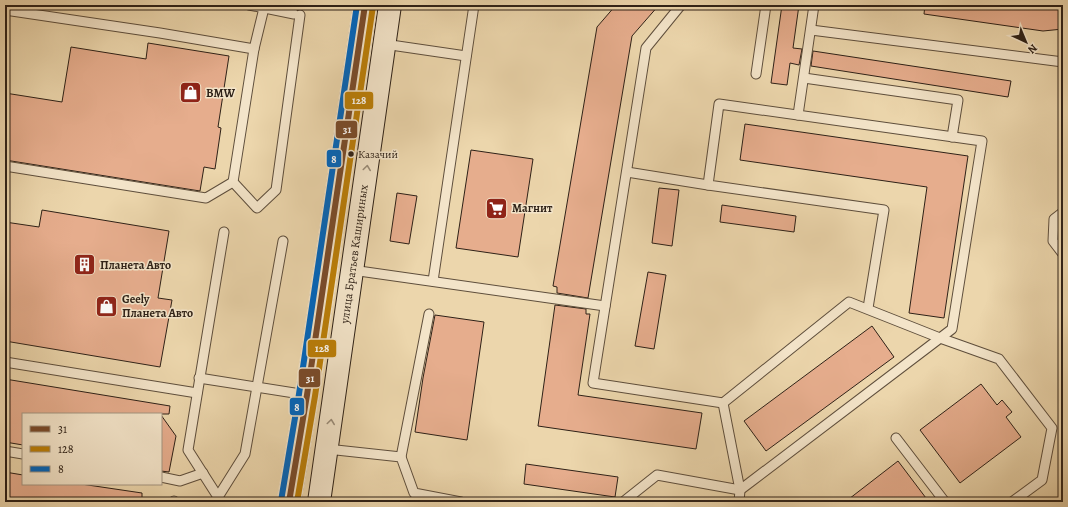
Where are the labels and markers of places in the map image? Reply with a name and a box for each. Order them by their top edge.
shop icon: BMW [177,80,203,106]
place label: BMW [206,85,235,101]
place label: Казачий [358,147,398,162]
marker: Казачий [346,149,356,159]
supermarket icon: Магнит [484,195,510,221]
place label: Магнит [512,200,553,216]
building icon: Планета Авто [71,252,97,278]
place label: Планета Авто [100,257,171,273]
place label: Geely Планета Авто [122,291,193,321]
shop icon: Geely Планета Авто [93,293,119,319]

